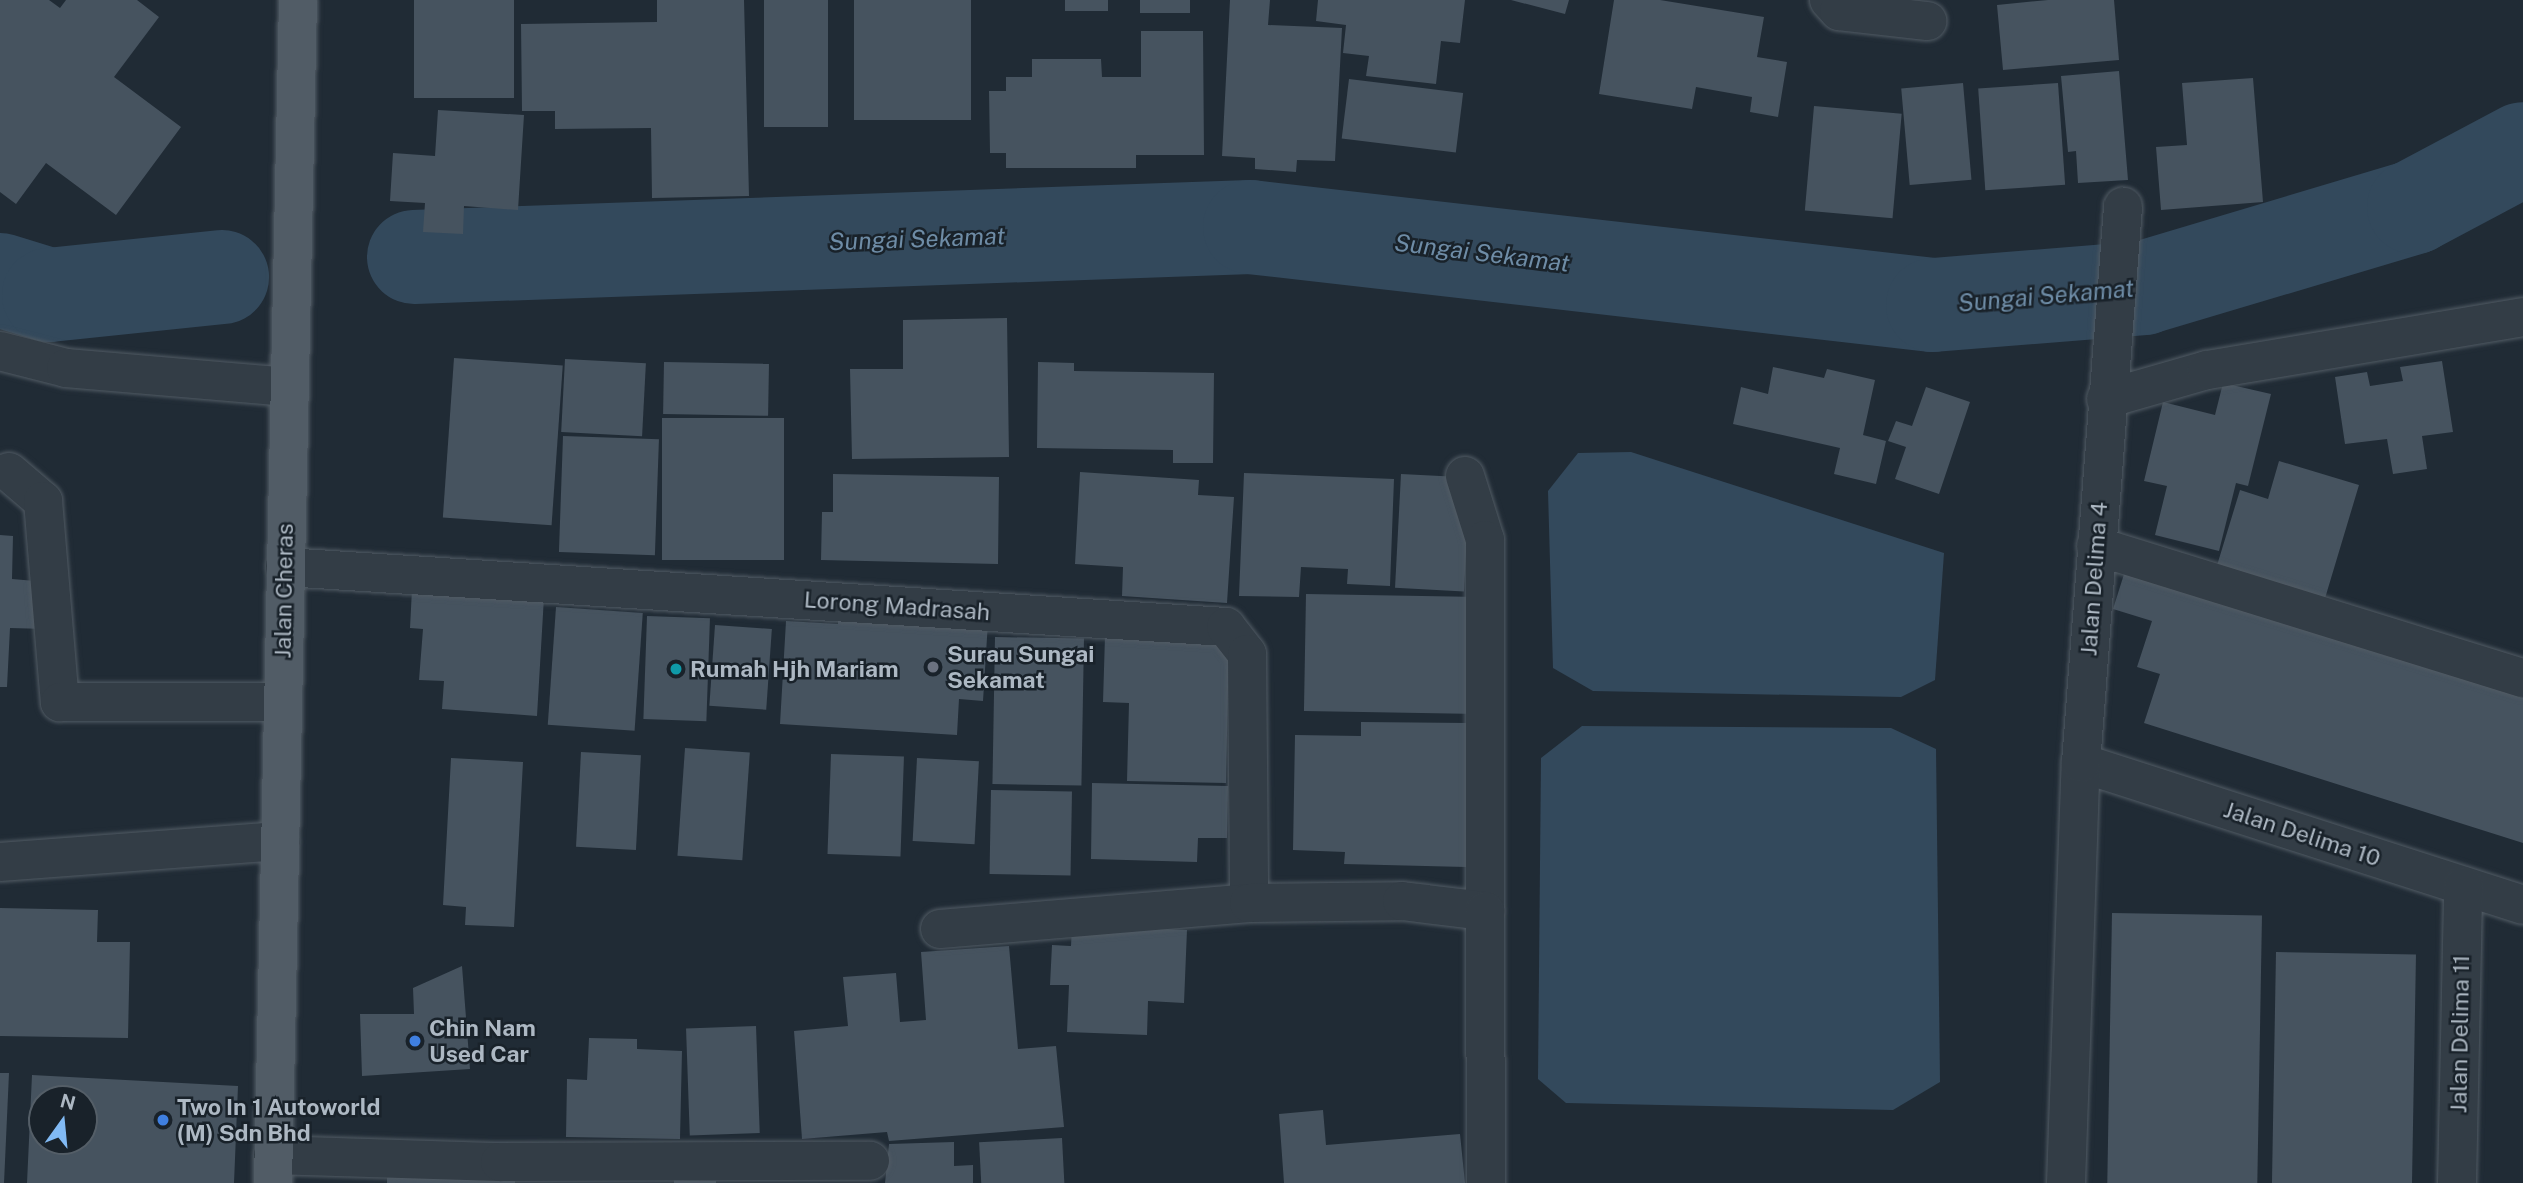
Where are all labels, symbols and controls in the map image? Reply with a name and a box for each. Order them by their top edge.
water label: Sungai Sekamat [828,222,1006,256]
water label: Sungai Sekamat [1393,228,1571,278]
water label: Sungai Sekamat [1957,274,2135,318]
street label: Jalan Delima 4 [2075,501,2113,657]
street label: Jalan Cheras [269,523,299,659]
street label: Lorong Madrasah [803,586,991,626]
place label: Surau Sungai Sekamat [947,640,1094,694]
place label: Rumah Hjh Mariam [690,655,899,683]
marker: Surau Sungai Sekamat [925,659,941,675]
marker: Rumah Hjh Mariam [668,661,684,677]
street label: Jalan Delima 10 [2220,796,2384,872]
street label: Jalan Delima 11 [2445,954,2475,1114]
place label: Chin Nam Used Car [429,1014,536,1068]
marker: Chin Nam Used Car [407,1033,423,1049]
north arrow [28,1085,98,1155]
text: N [58,1089,78,1114]
place label: Two In 1 Autoworld (M) Sdn Bhd [177,1093,381,1147]
marker: Two In 1 Autoworld (M) Sdn Bhd [155,1112,171,1128]

